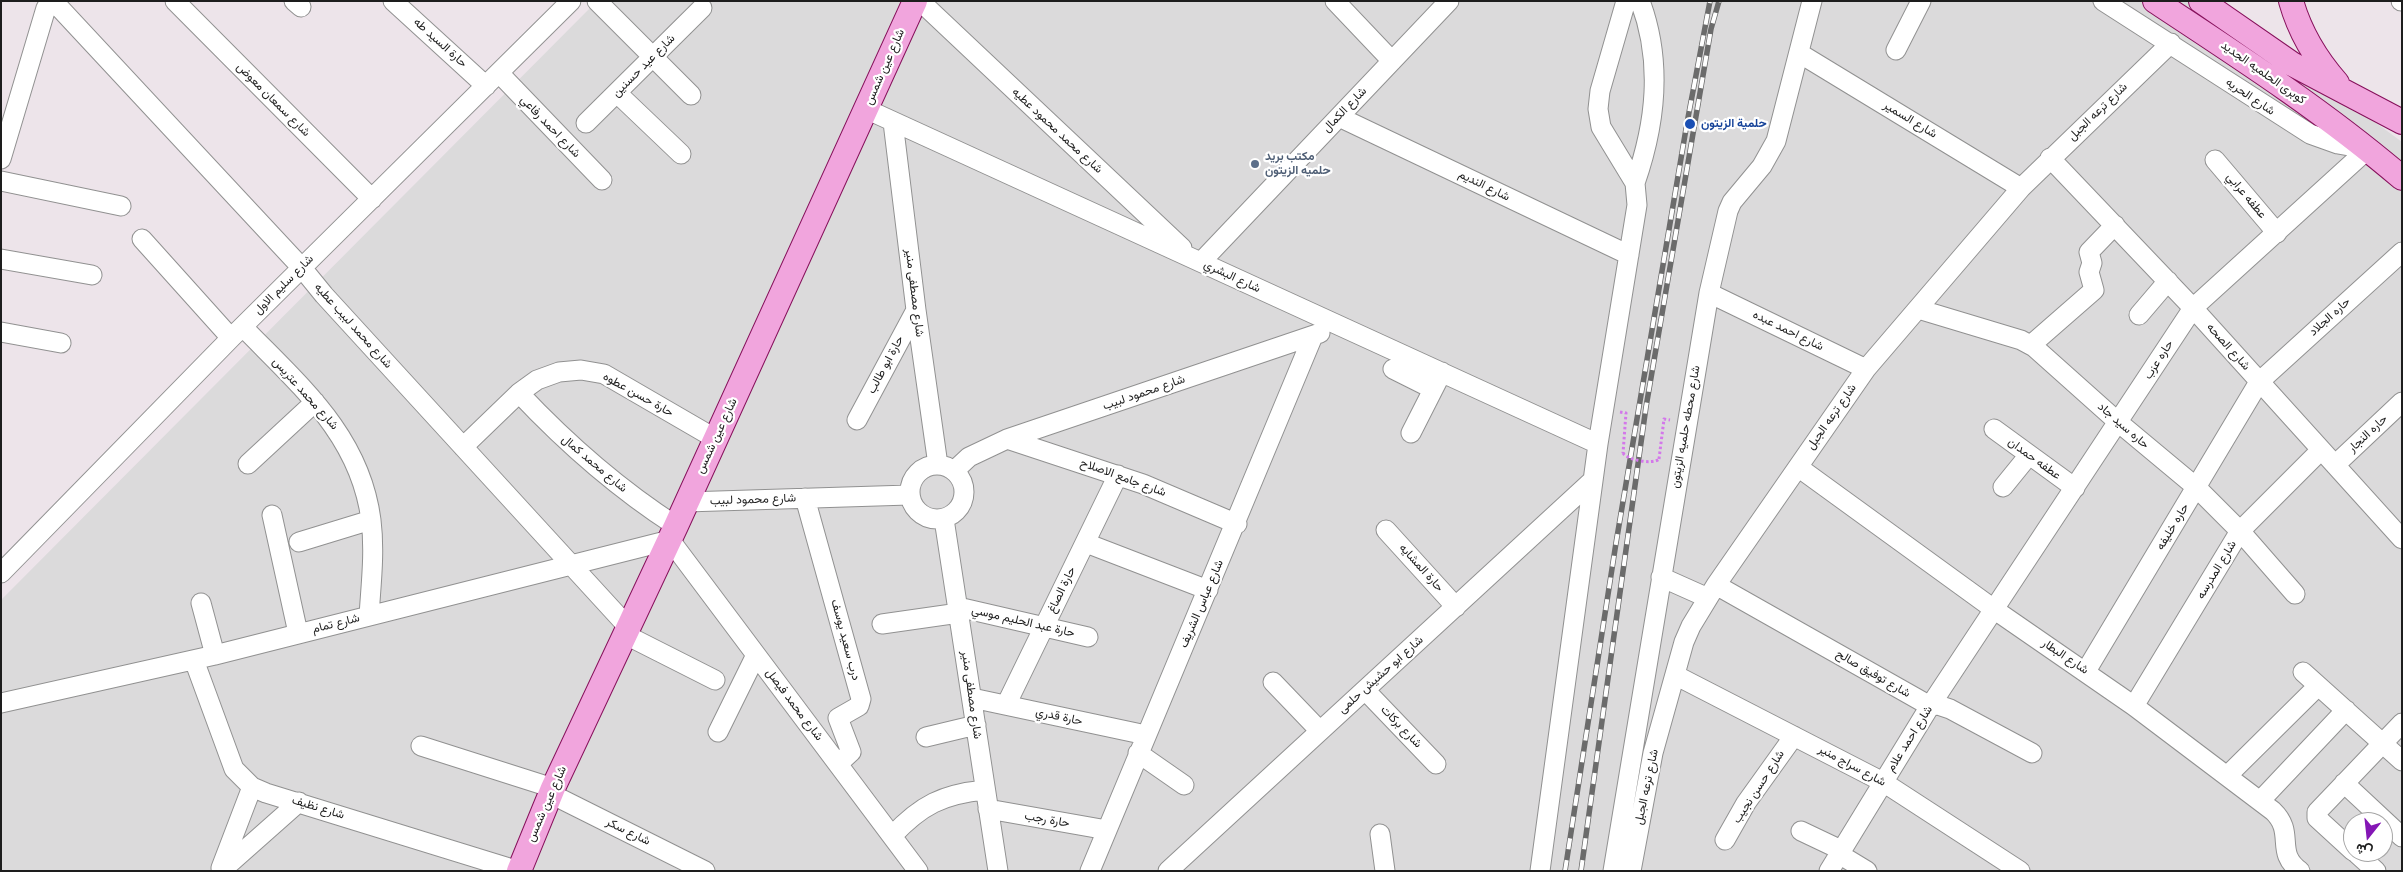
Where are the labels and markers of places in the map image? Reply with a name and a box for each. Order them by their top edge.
marker: حلمية الزيتون [1683,117,1697,131]
place label: حلمية الزيتون [1701,117,1767,131]
place label: مكتب بريد حلميه الزيتون [1265,150,1331,178]
marker: مكتب بريد حلميه الزيتون [1249,158,1261,170]

